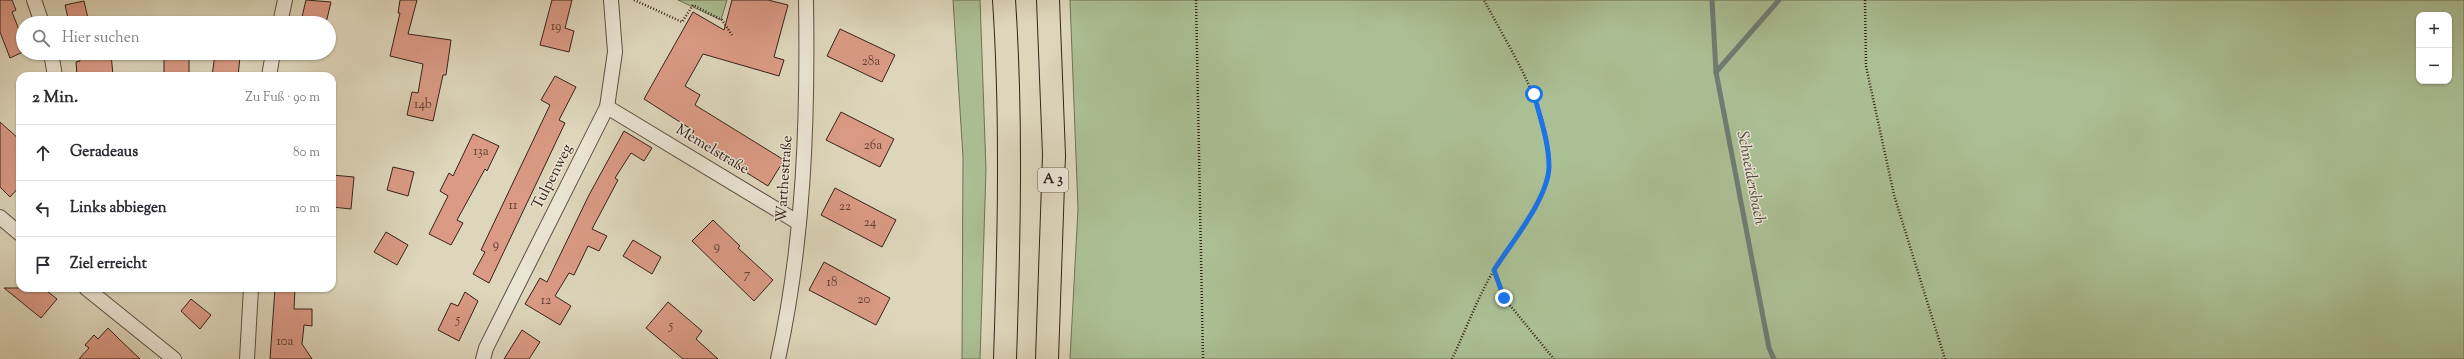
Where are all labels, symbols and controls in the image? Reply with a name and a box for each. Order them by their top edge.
map controls [2416,12,2452,84]
button: + [2416,12,2452,48]
search box [16,16,336,60]
house number: 19 [551,18,561,36]
icon: search [30,27,52,49]
text: Hier suchen [62,28,140,49]
button: − [2416,48,2452,84]
house number: 28a [862,53,880,71]
route start [1525,85,1543,103]
text: 2 Min. [32,86,78,110]
text: Zu Fuß · 90 m [246,89,320,107]
house number: 14b [414,96,432,114]
street label: Memelstraße [671,120,753,180]
water label: Schneidersbach [1730,129,1770,227]
street label: Warthestraße [771,135,799,223]
house number: 26a [864,137,882,155]
street label: Tulpenweg [528,141,578,213]
icon: ahead [32,142,54,164]
text: Geradeaus [70,142,138,163]
house number: 13a [473,143,489,161]
text: 80 m [293,144,320,162]
road number: A 3 [1038,168,1068,192]
house number: 11 [509,197,518,215]
icon: left [32,198,54,220]
text: Links abbiegen [70,198,167,219]
house number: 22 [839,198,851,216]
text: 10 m [295,200,320,218]
house number: 24 [864,214,877,232]
house number: 9 [493,236,499,254]
house number: 9 [714,238,720,256]
icon: arrive [32,254,54,276]
text: Ziel erreicht [70,254,147,275]
house number: 7 [744,266,751,284]
house number: 18 [827,274,837,292]
route end [1495,289,1513,307]
house number: 20 [858,291,871,309]
house number: 12 [541,292,551,310]
house number: 5 [455,311,461,329]
house number: 5 [668,317,674,335]
house number: 10a [276,333,294,351]

